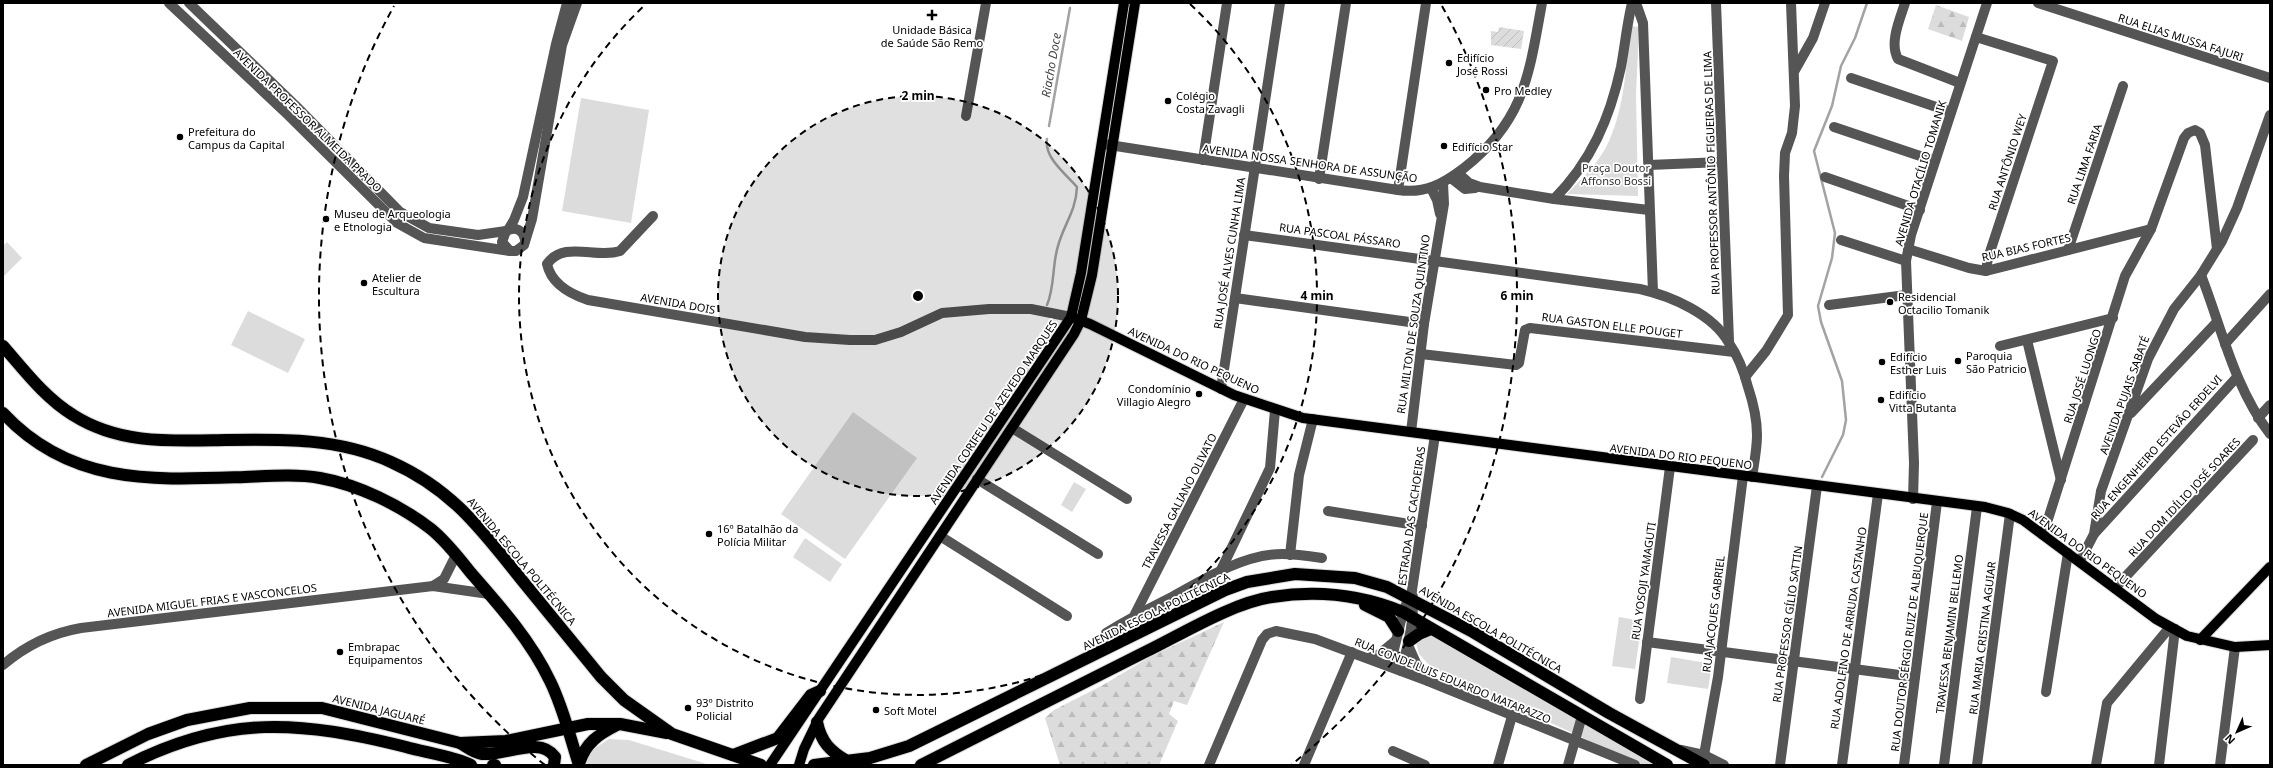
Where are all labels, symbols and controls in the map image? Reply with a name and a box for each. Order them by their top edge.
marker: Unidade Básica de Saúde São Remo [926,9,938,21]
street label: RUA ELIAS MUSSA FAJURI [2116,10,2246,64]
place label: Unidade Básica de Saúde São Remo [881,22,984,50]
water label: Riacho Doce [1037,31,1065,99]
street label: AVENIDA PROFESSOR ALMEIDA PRADO [231,45,385,195]
place label: Edifício José Rossi [1456,50,1508,78]
street label: RUA PROFESSOR ANTÔNIO FIGUEIRAS DE LIMA [1699,50,1723,295]
marker: Edifício José Rossi [1444,58,1454,68]
place label: Pro Medley [1494,83,1552,98]
marker: Pro Medley [1481,85,1491,95]
text: 2 min [901,87,935,104]
place label: Colégio Costa Zavagli [1176,88,1245,116]
marker: Colégio Costa Zavagli [1163,96,1173,106]
street label: AVENIDA OTACÍLIO TOMANIK [1891,98,1949,248]
street label: RUA ANTÔNIO WEY [1984,111,2030,212]
street label: RUA LIMA FARIA [2063,121,2105,206]
place label: Prefeitura do Campus da Capital [188,124,285,152]
marker: Prefeitura do Campus da Capital [175,132,185,142]
place label: Edifício Star [1452,139,1513,154]
street label: AVENIDA NOSSA SENHORA DE ASSUNÇÃO [1202,140,1418,186]
marker: Edifício Star [1439,141,1449,151]
park label: Praça Doutor Affonso Bossi [1581,160,1651,188]
street label: RUA JOSÉ ALVES CUNHA LIMA [1210,175,1249,330]
place label: Museu de Arqueologia e Etnologia [334,206,451,234]
marker: Museu de Arqueologia e Etnologia [321,214,331,224]
street label: RUA PASCOAL PÁSSARO [1278,219,1402,251]
street label: RUA BIAS FORTES [1980,229,2072,265]
street label: RUA MILTON DE SOUZA QUINTINO [1393,233,1433,415]
place label: Atelier de Escultura [372,270,421,298]
marker: Atelier de Escultura [359,278,369,288]
text: 4 min [1300,287,1334,304]
text: 6 min [1500,287,1534,304]
street label: AVENIDA DOIS [640,289,716,317]
centre of rings [911,289,925,303]
place label: Residencial Octacilio Tomanik [1898,289,1989,317]
marker: Residencial Octacilio Tomanik [1885,297,1895,307]
street label: RUA GASTON ELLE POUGET [1541,309,1683,341]
street label: AVENIDA CORIFEU DE AZEVEDO MARQUES [926,317,1060,507]
street label: AVENIDA DO RIO PEQUENO [1126,323,1262,397]
street label: RUA JOSÉ LUONGO [2060,327,2104,425]
street label: AVENIDA PUJAIS SABATÉ [2096,334,2152,456]
place label: Paroquia São Patricio [1966,348,2027,376]
place label: Edifício Esther Luis [1890,349,1946,377]
marker: Paroquia São Patricio [1953,356,1963,366]
marker: Edifício Esther Luis [1877,357,1887,367]
street label: RUA ENGENHEIRO ESTEVÃO ERDELVI [2087,371,2225,523]
place label: Condomínio Villagio Alegro [1117,381,1191,409]
place label: Edifício Vitta Butanta [1889,387,1956,415]
marker: Condomínio Villagio Alegro [1194,389,1204,399]
marker: Edifício Vitta Butanta [1876,395,1886,405]
street label: TRAVESSA GALIANO OLIVATO [1138,431,1220,571]
street label: RUA DOM IDÍLIO JOSÉ SOARES [2125,434,2243,560]
street label: AVENIDA DO RIO PEQUENO [1609,440,1753,472]
street label: ESTRADA DAS CACHOEIRAS [1394,445,1428,587]
street label: AVENIDA ESCOLA POLITÉCNICA [464,494,581,629]
street label: AVENIDA DO RIO PEQUENO [2026,505,2150,601]
street label: RUA DOUTOR SÉRGIO RUIZ DE ALBUQUERQUE [1887,512,1931,752]
place label: 16º Batalhão da Polícia Militar [717,521,798,549]
street label: RUA YOSOJI YAMAGUTI [1627,521,1659,641]
street label: RUA ADOLFINO DE ARRUDA CASTANHO [1826,526,1870,730]
marker: 16º Batalhão da Polícia Militar [704,529,714,539]
street label: RUA PROFESSOR GÍLIO SATTIN [1769,544,1805,704]
street label: TRAVESSA BENJAMIN BELLEMO [1932,554,1966,714]
street label: RUA JACQUES GABRIEL [1698,555,1728,673]
street label: RUA MARIA CRISTINA AGUIAR [1965,560,1999,715]
street label: AVENIDA ESCOLA POLITÉCNICA [1080,568,1233,653]
street label: AVENIDA MIGUEL FRIAS E VASCONCELOS [106,580,318,620]
street label: AVENIDA ESCOLA POLITÉCNICA [1417,582,1566,677]
street label: RUA CONDE LUIS EDUARDO MATARAZZO [1353,634,1553,726]
place label: Embrapac Equipamentos [348,639,423,667]
marker: Embrapac Equipamentos [335,647,345,657]
street label: AVENIDA JAGUARÉ [331,690,427,728]
place label: 93º Distrito Policial [696,695,754,723]
marker: 93º Distrito Policial [683,703,693,713]
place label: Soft Motel [884,703,937,718]
marker: Soft Motel [871,705,881,715]
north arrow [2217,712,2257,752]
text: N [2221,731,2238,748]

